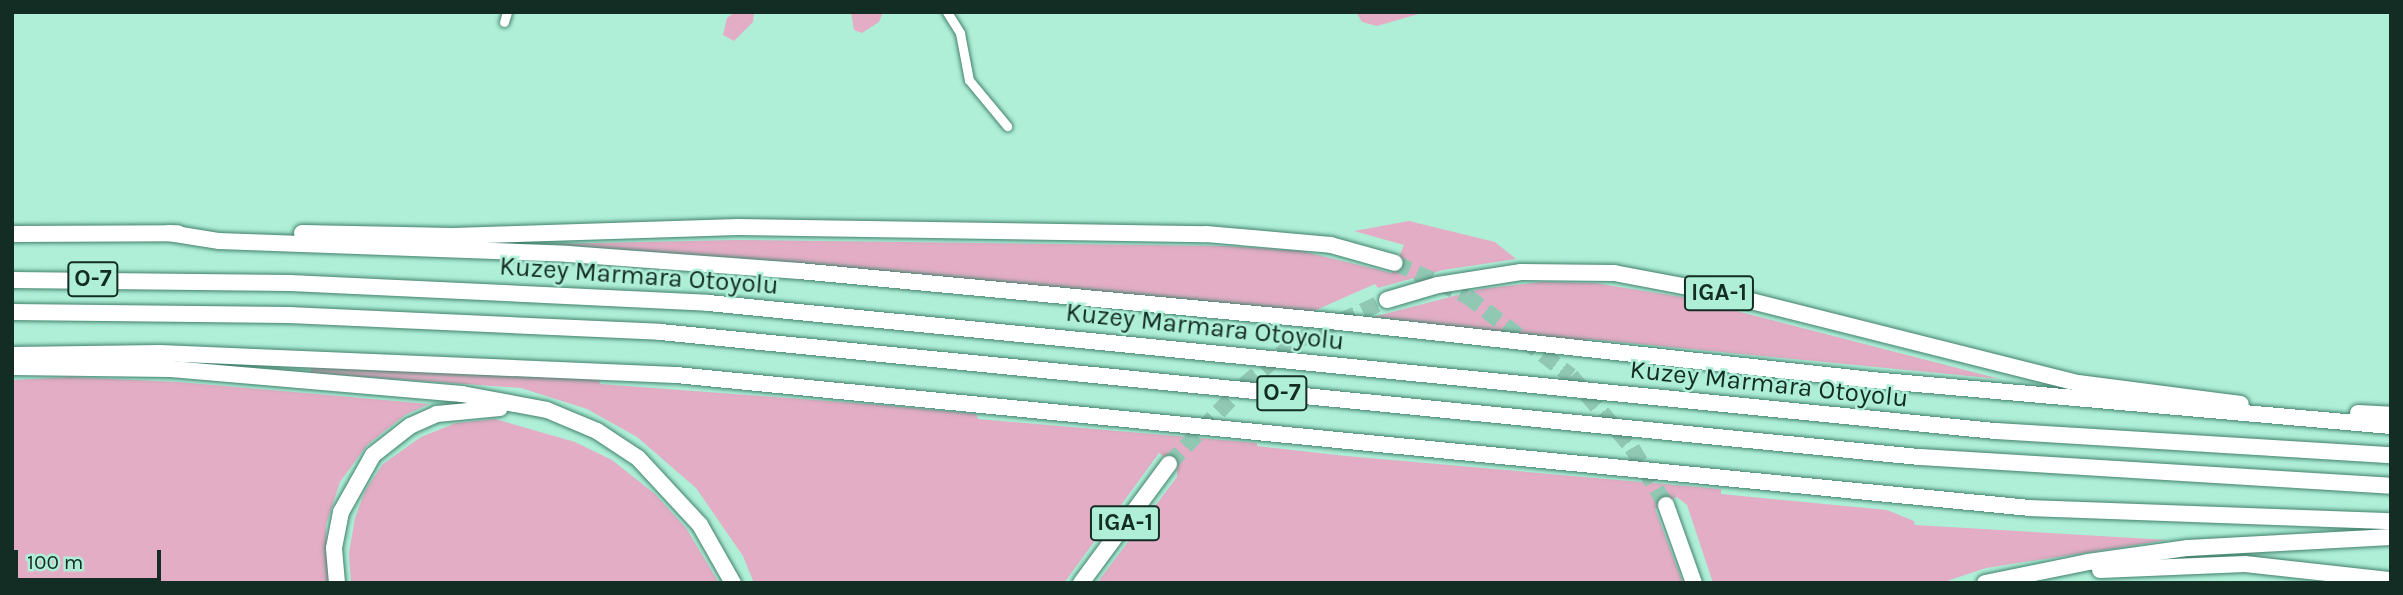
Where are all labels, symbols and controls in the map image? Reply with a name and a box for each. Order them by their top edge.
street label: Kuzey Marmara Otoyolu [498,251,780,301]
road number: O-7 [67,258,119,300]
road number: IGA-1 [1682,272,1756,314]
street label: Kuzey Marmara Otoyolu [1064,297,1346,357]
street label: Kuzey Marmara Otoyolu [1628,354,1910,414]
road number: O-7 [1256,372,1308,414]
road number: IGA-1 [1088,502,1162,544]
scale bar [18,536,164,580]
text: 100 m [27,550,84,574]

